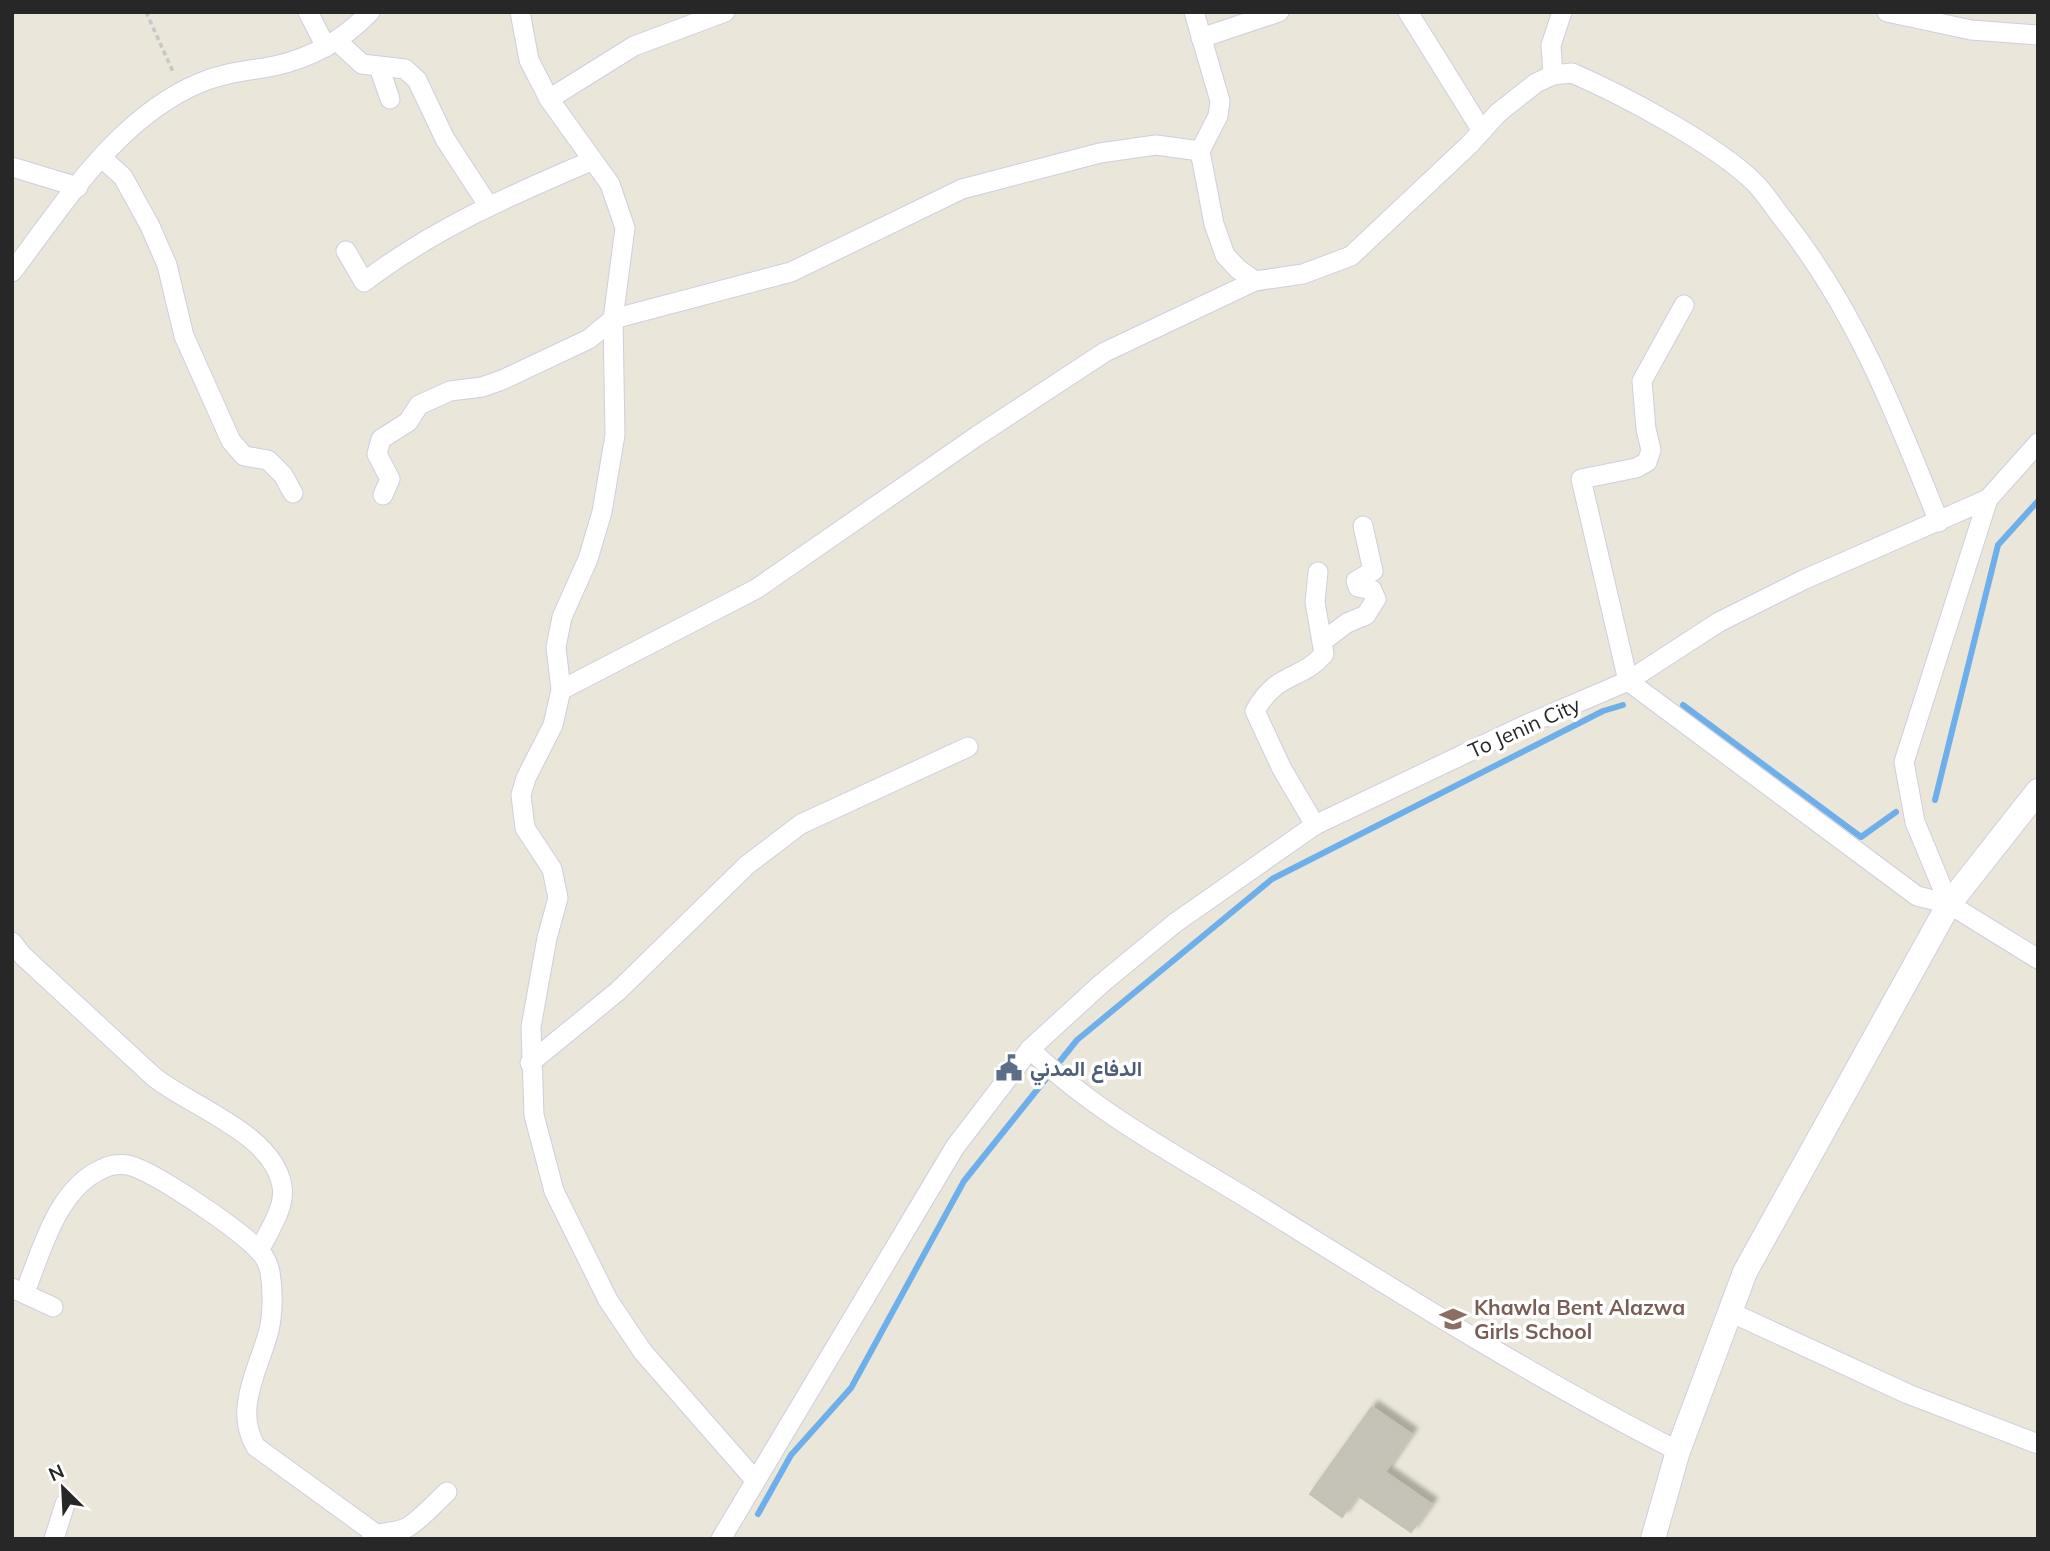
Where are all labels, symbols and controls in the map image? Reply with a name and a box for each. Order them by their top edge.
street label: To Jenin City [1464,691,1584,763]
public building icon: الدفاع المدني [994,1053,1024,1083]
place label: الدفاع المدني [1030,1055,1142,1086]
place label: Khawla Bent Alazwa Girls School [1474,1294,1685,1344]
school or university icon: Khawla Bent Alazwa Girls School [1438,1304,1468,1334]
north arrow [28,1453,98,1523]
text: N [45,1459,68,1486]

